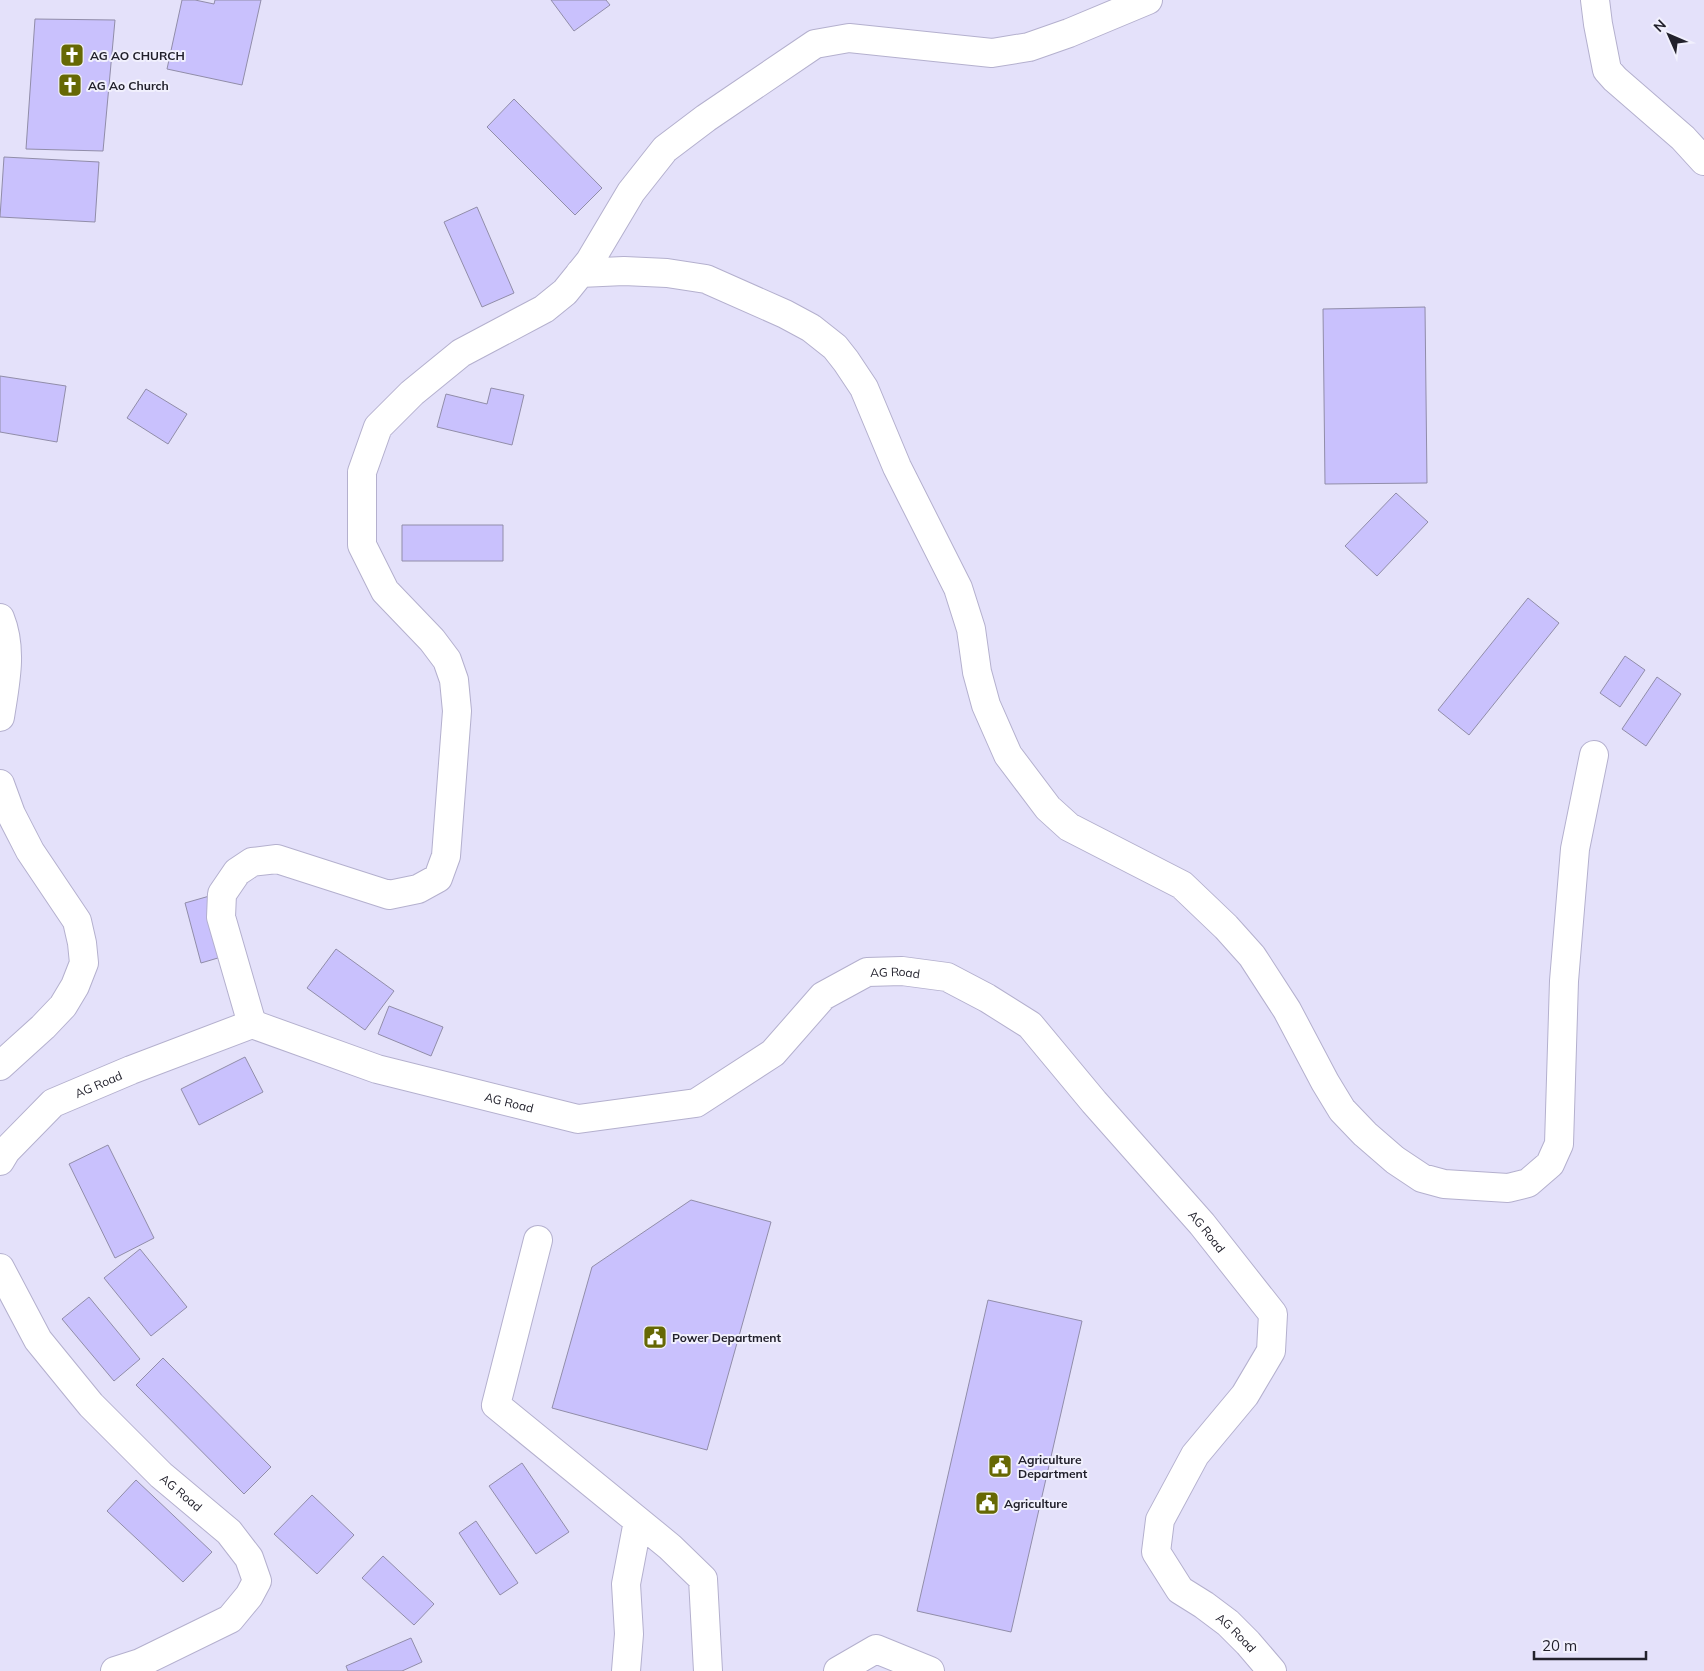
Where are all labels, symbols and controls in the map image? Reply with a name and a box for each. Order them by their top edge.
north arrow [1644,10,1694,60]
text: N [1650,16,1670,36]
church icon: AG AO CHURCH [59,42,85,68]
place label: AG AO CHURCH [90,48,185,63]
church icon: AG Ao Church [57,72,83,98]
place label: AG Ao Church [88,78,169,93]
street label: AG Road [870,963,921,981]
street label: AG Road [72,1067,124,1100]
street label: AG Road [483,1089,535,1115]
street label: AG Road [1186,1207,1229,1255]
public building icon: Power Department [642,1324,668,1350]
place label: Power Department [672,1330,782,1345]
place label: Agriculture Department [1018,1452,1088,1481]
public building icon: Agriculture Department [987,1453,1013,1479]
street label: AG Road [157,1470,205,1514]
public building icon: Agriculture [974,1490,1000,1516]
place label: Agriculture [1004,1496,1068,1511]
street label: AG Road [1214,1610,1260,1655]
scale bar [1534,1628,1646,1660]
text: 20 m [1542,1636,1577,1655]

